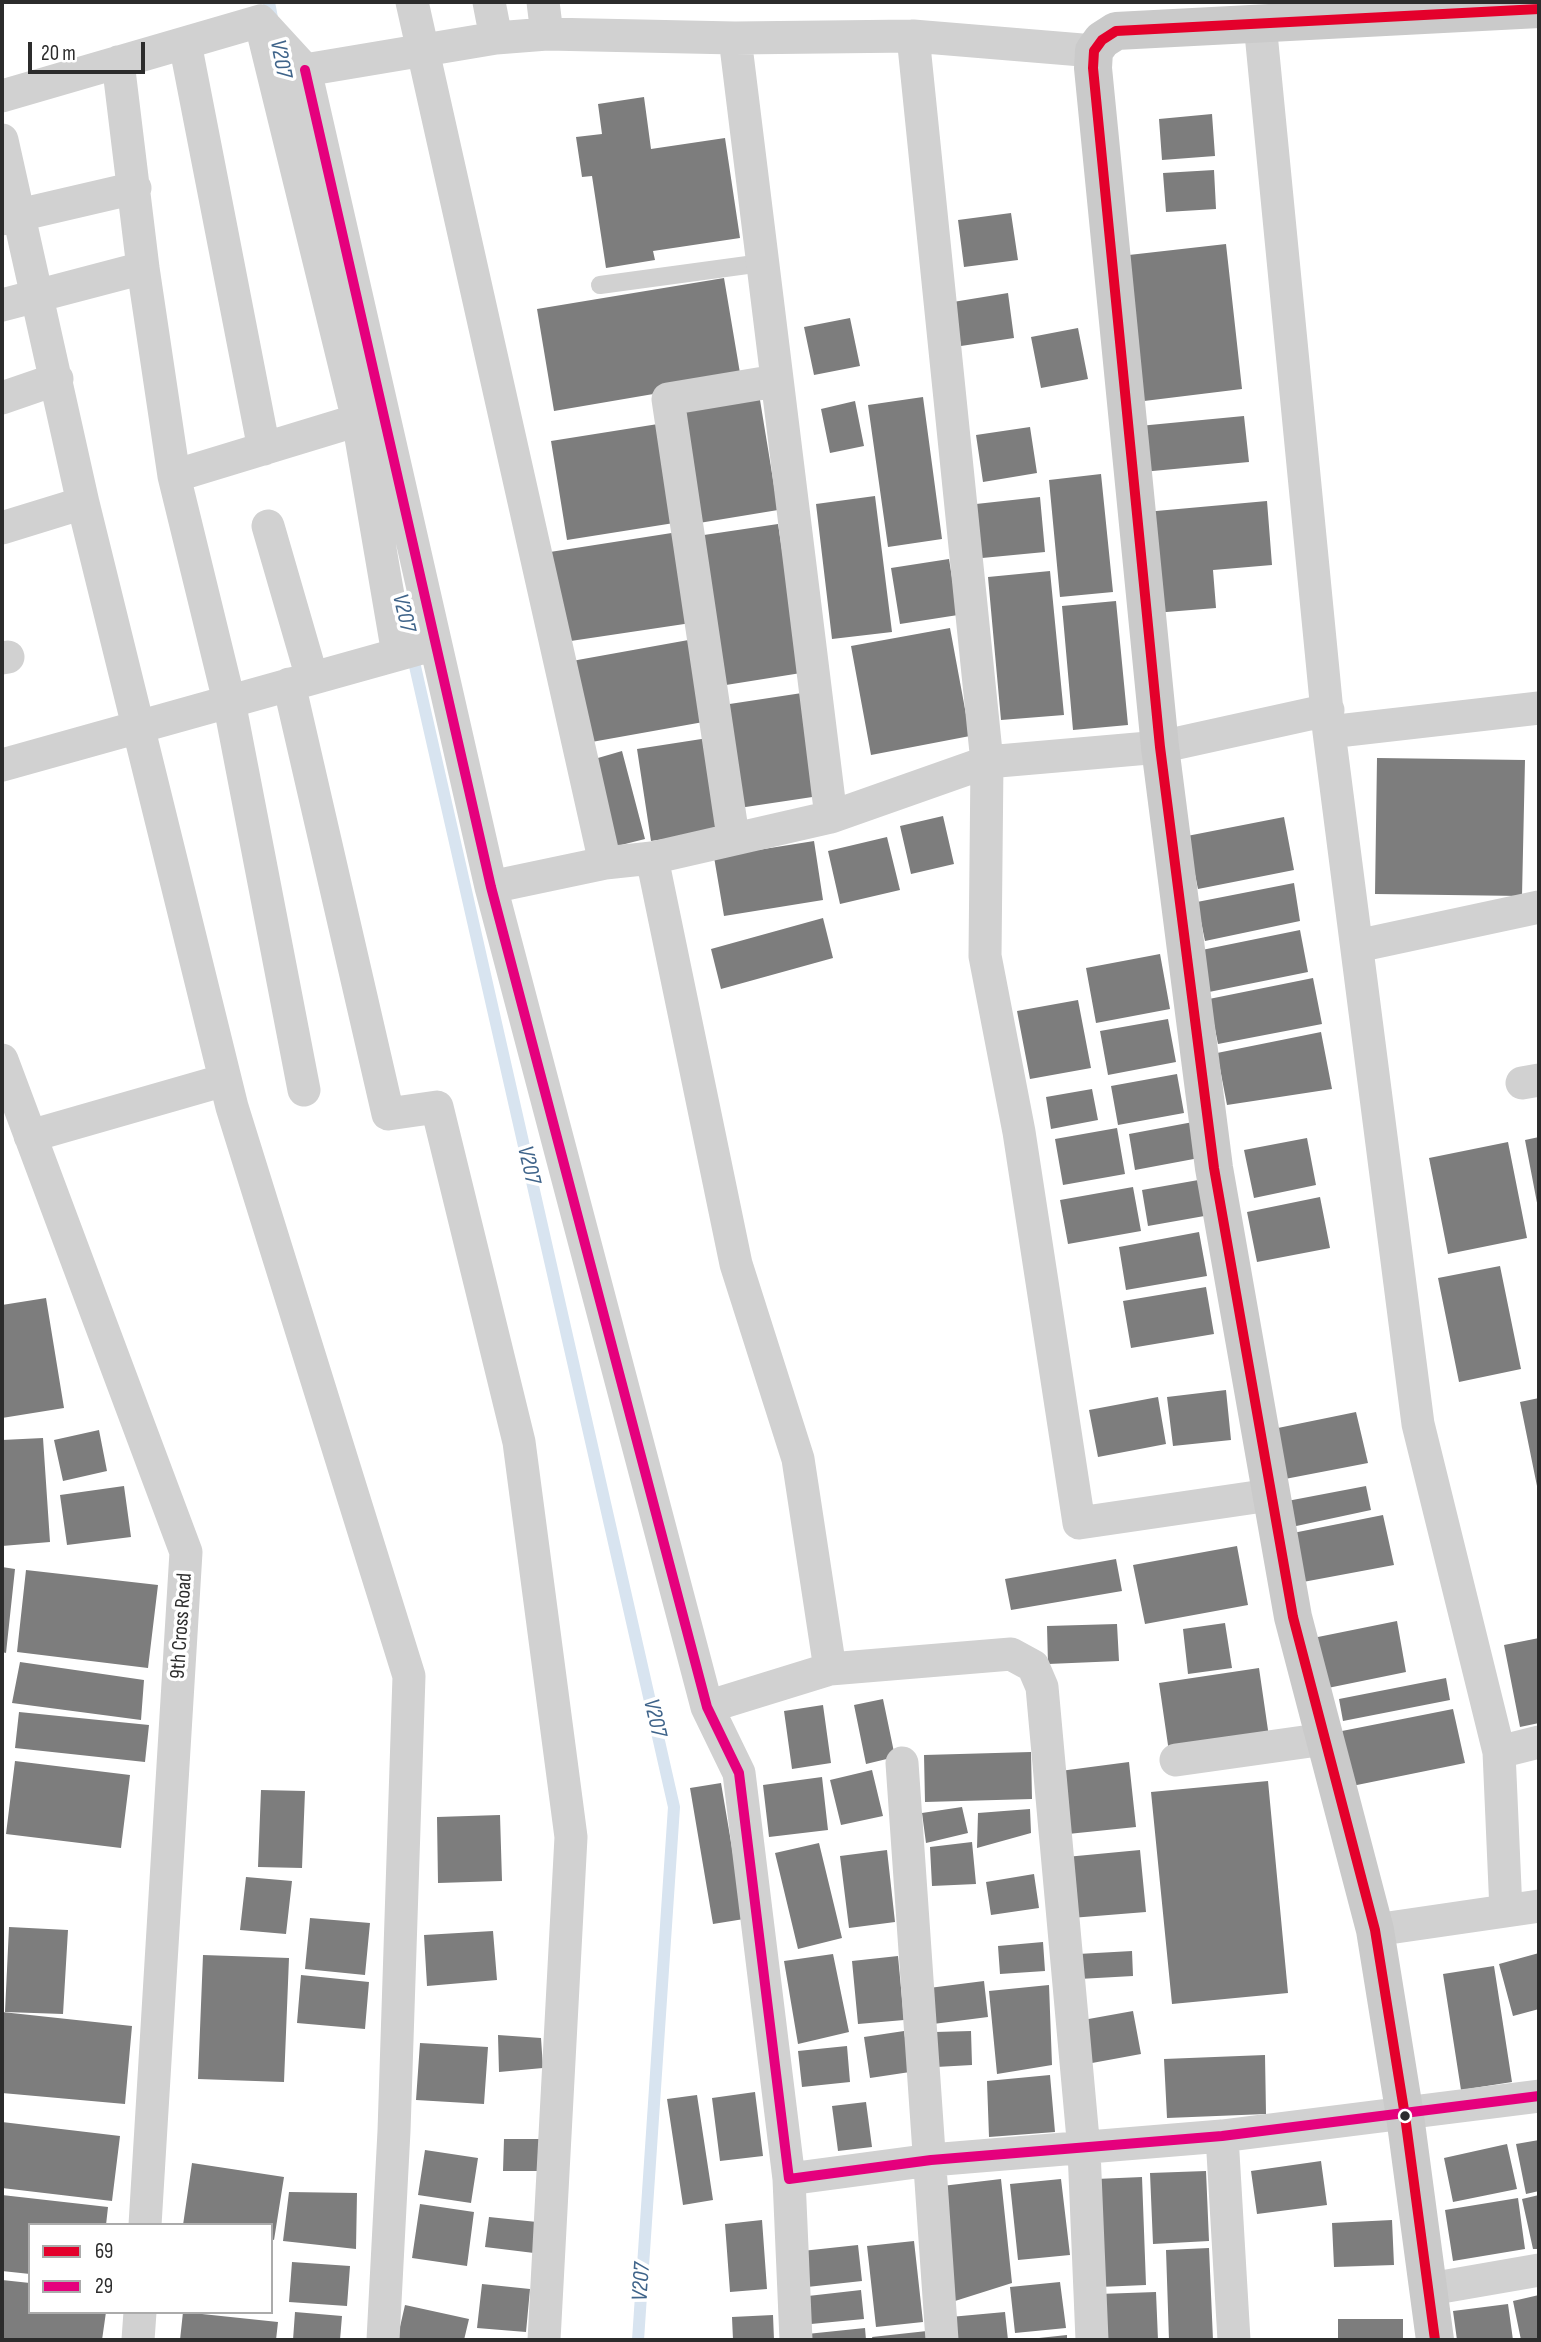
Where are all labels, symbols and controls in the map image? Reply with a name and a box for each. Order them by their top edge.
scale bar [32,28,149,72]
water label: V207 [263,38,297,80]
text: 20 m [41,41,76,66]
water label: V207 [385,591,421,635]
water label: V207 [510,1143,546,1187]
street label: 9th Cross Road [166,1572,198,1680]
water label: V207 [636,1696,672,1740]
unlabelled marker [1398,2109,1412,2123]
legend [28,2223,273,2314]
text: 69 [95,2239,113,2264]
water label: V207 [627,2262,657,2302]
text: 29 [95,2274,113,2299]

